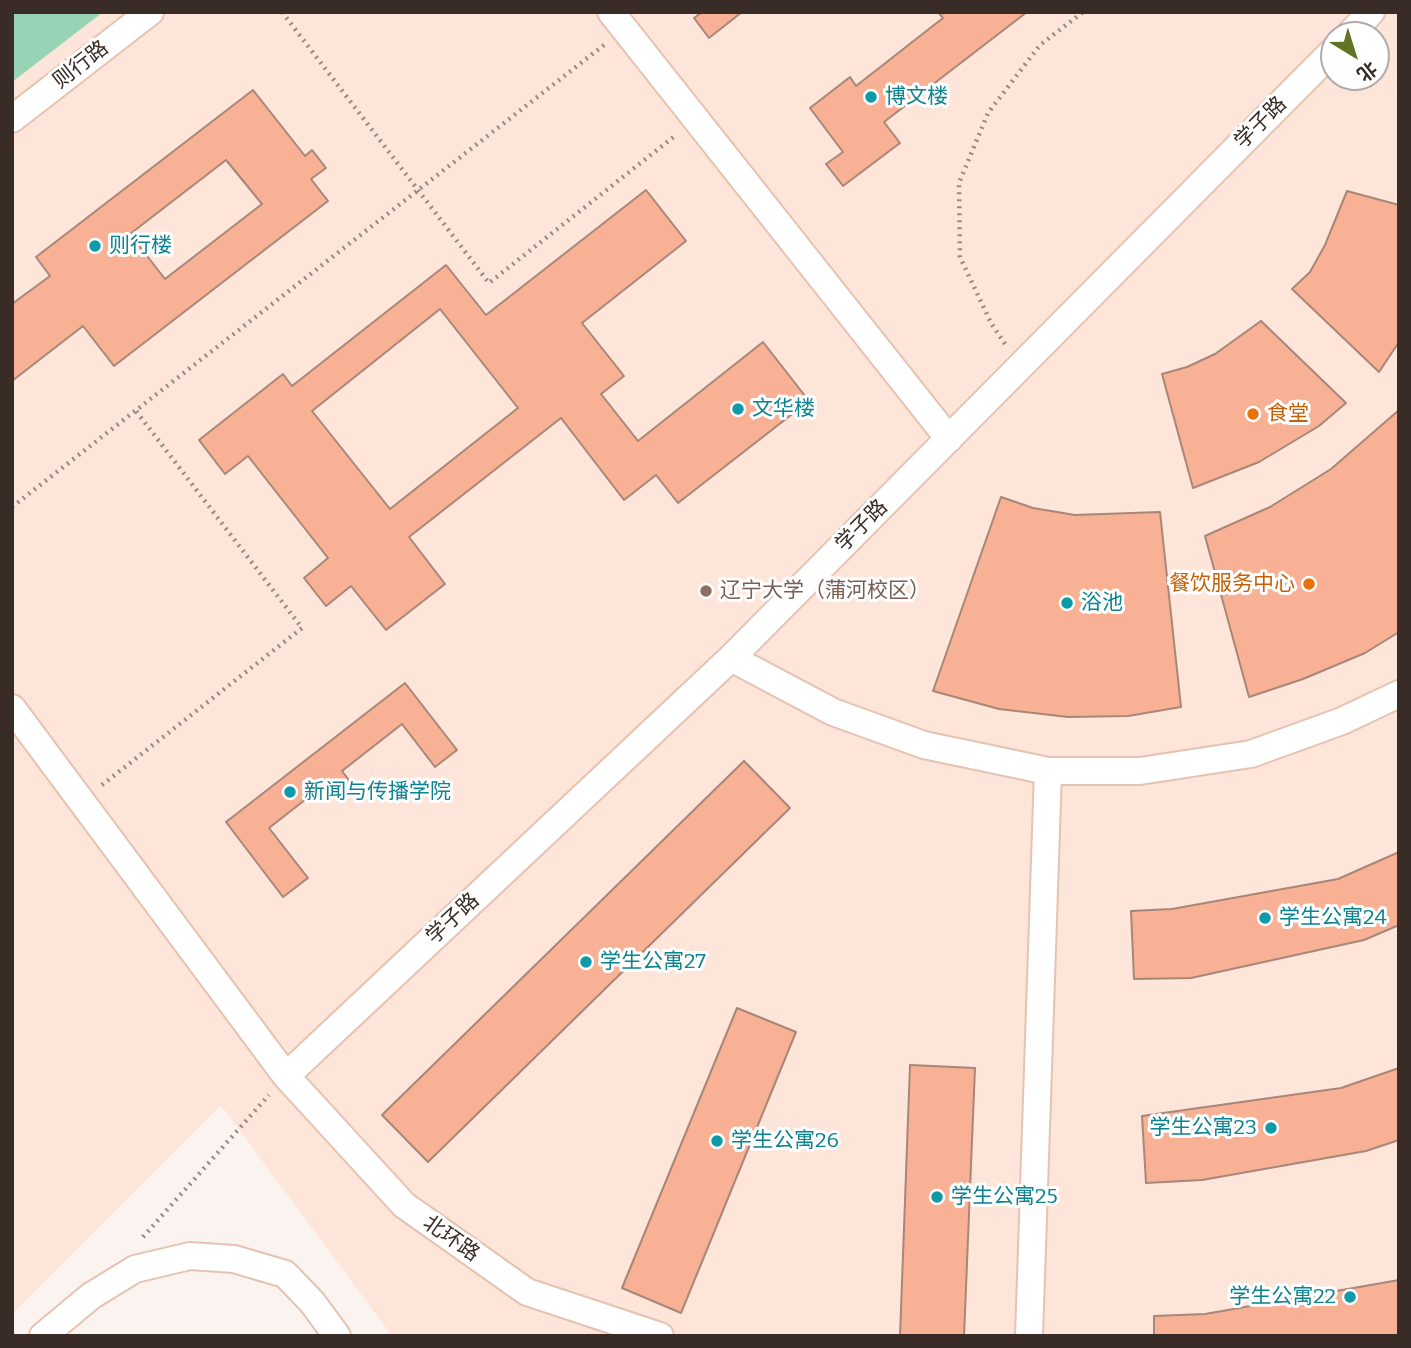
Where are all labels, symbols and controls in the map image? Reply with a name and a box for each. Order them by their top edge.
north arrow [1320,21,1390,91]
street label: 则行路 [48,36,114,94]
text: 北 [1352,56,1382,86]
place label: 博文楼 [885,84,948,110]
marker: 博文楼 [863,89,879,105]
street label: 学子路 [1230,92,1292,154]
place label: 则行楼 [109,233,172,259]
marker: 则行楼 [87,238,103,254]
place label: 文华楼 [752,396,815,422]
marker: 文华楼 [730,401,746,417]
place label: 食堂 [1267,401,1309,427]
marker: 食堂 [1245,406,1261,422]
street label: 学子路 [831,495,893,557]
place label: 餐饮服务中心 [1169,571,1295,597]
marker: 餐饮服务中心 [1301,576,1317,592]
place label: 辽宁大学（蒲河校区） [720,578,930,604]
marker: 辽宁大学（蒲河校区） [698,583,714,599]
place label: 浴池 [1081,590,1123,616]
marker: 浴池 [1059,595,1075,611]
place label: 新闻与传播学院 [304,779,451,805]
marker: 新闻与传播学院 [282,784,298,800]
street label: 学子路 [421,888,485,950]
place label: 学生公寓24 [1279,905,1387,931]
marker: 学生公寓24 [1257,910,1273,926]
place label: 学生公寓27 [600,949,706,975]
marker: 学生公寓27 [578,954,594,970]
place label: 学生公寓23 [1150,1115,1257,1141]
marker: 学生公寓23 [1263,1120,1279,1136]
place label: 学生公寓26 [731,1128,839,1154]
marker: 学生公寓26 [709,1133,725,1149]
place label: 学生公寓25 [951,1184,1058,1210]
marker: 学生公寓25 [929,1189,945,1205]
street label: 北环路 [418,1211,484,1267]
place label: 学生公寓22 [1229,1284,1336,1310]
marker: 学生公寓22 [1342,1289,1358,1305]

